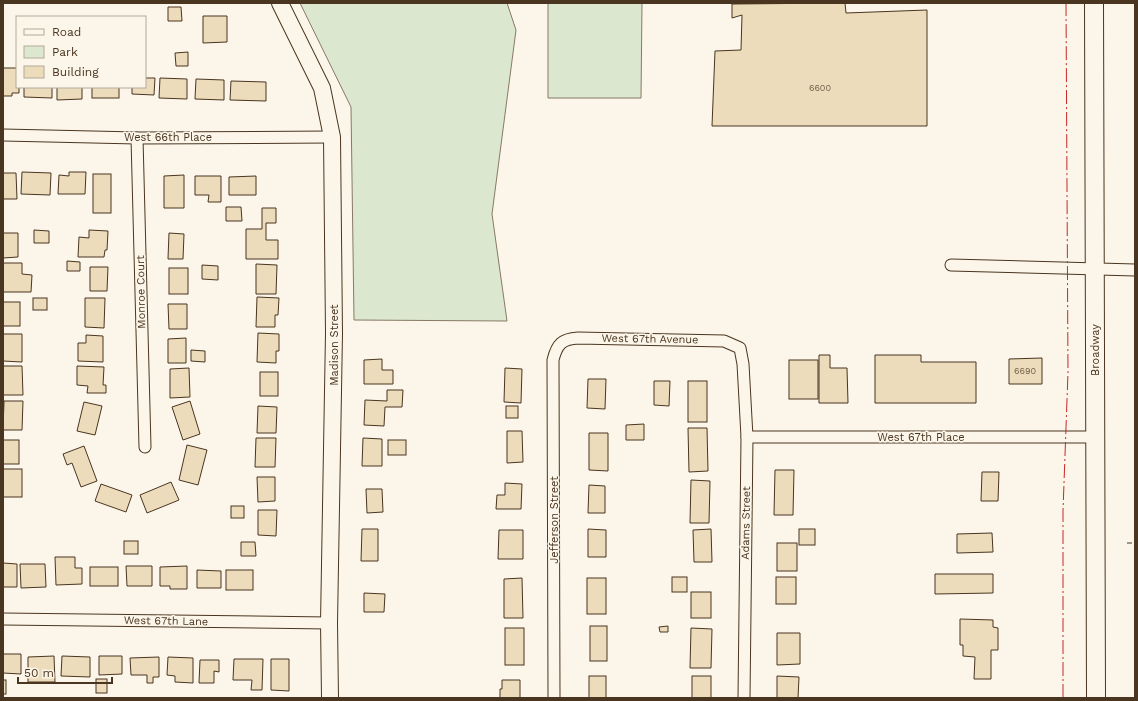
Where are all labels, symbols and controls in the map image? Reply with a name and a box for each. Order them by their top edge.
legend [16,16,146,88]
text: Road [52,25,81,39]
text: Park [52,45,78,59]
text: Building [52,65,99,79]
house number: 6600 [809,83,831,93]
street label: West 66th Place [124,131,212,144]
street label: Monroe Court [134,255,148,329]
street label: Madison Street [328,304,341,386]
street label: Broadway [1089,324,1102,376]
street label: West 67th Avenue [601,332,699,346]
house number: 6690 [1014,366,1036,376]
street label: West 67th Place [877,431,965,444]
street label: Jefferson Street [548,476,561,564]
street label: Adams Street [739,486,753,560]
street label: West 67th Lane [124,614,208,628]
scale bar [18,659,112,685]
text: 50 m [24,666,54,680]

